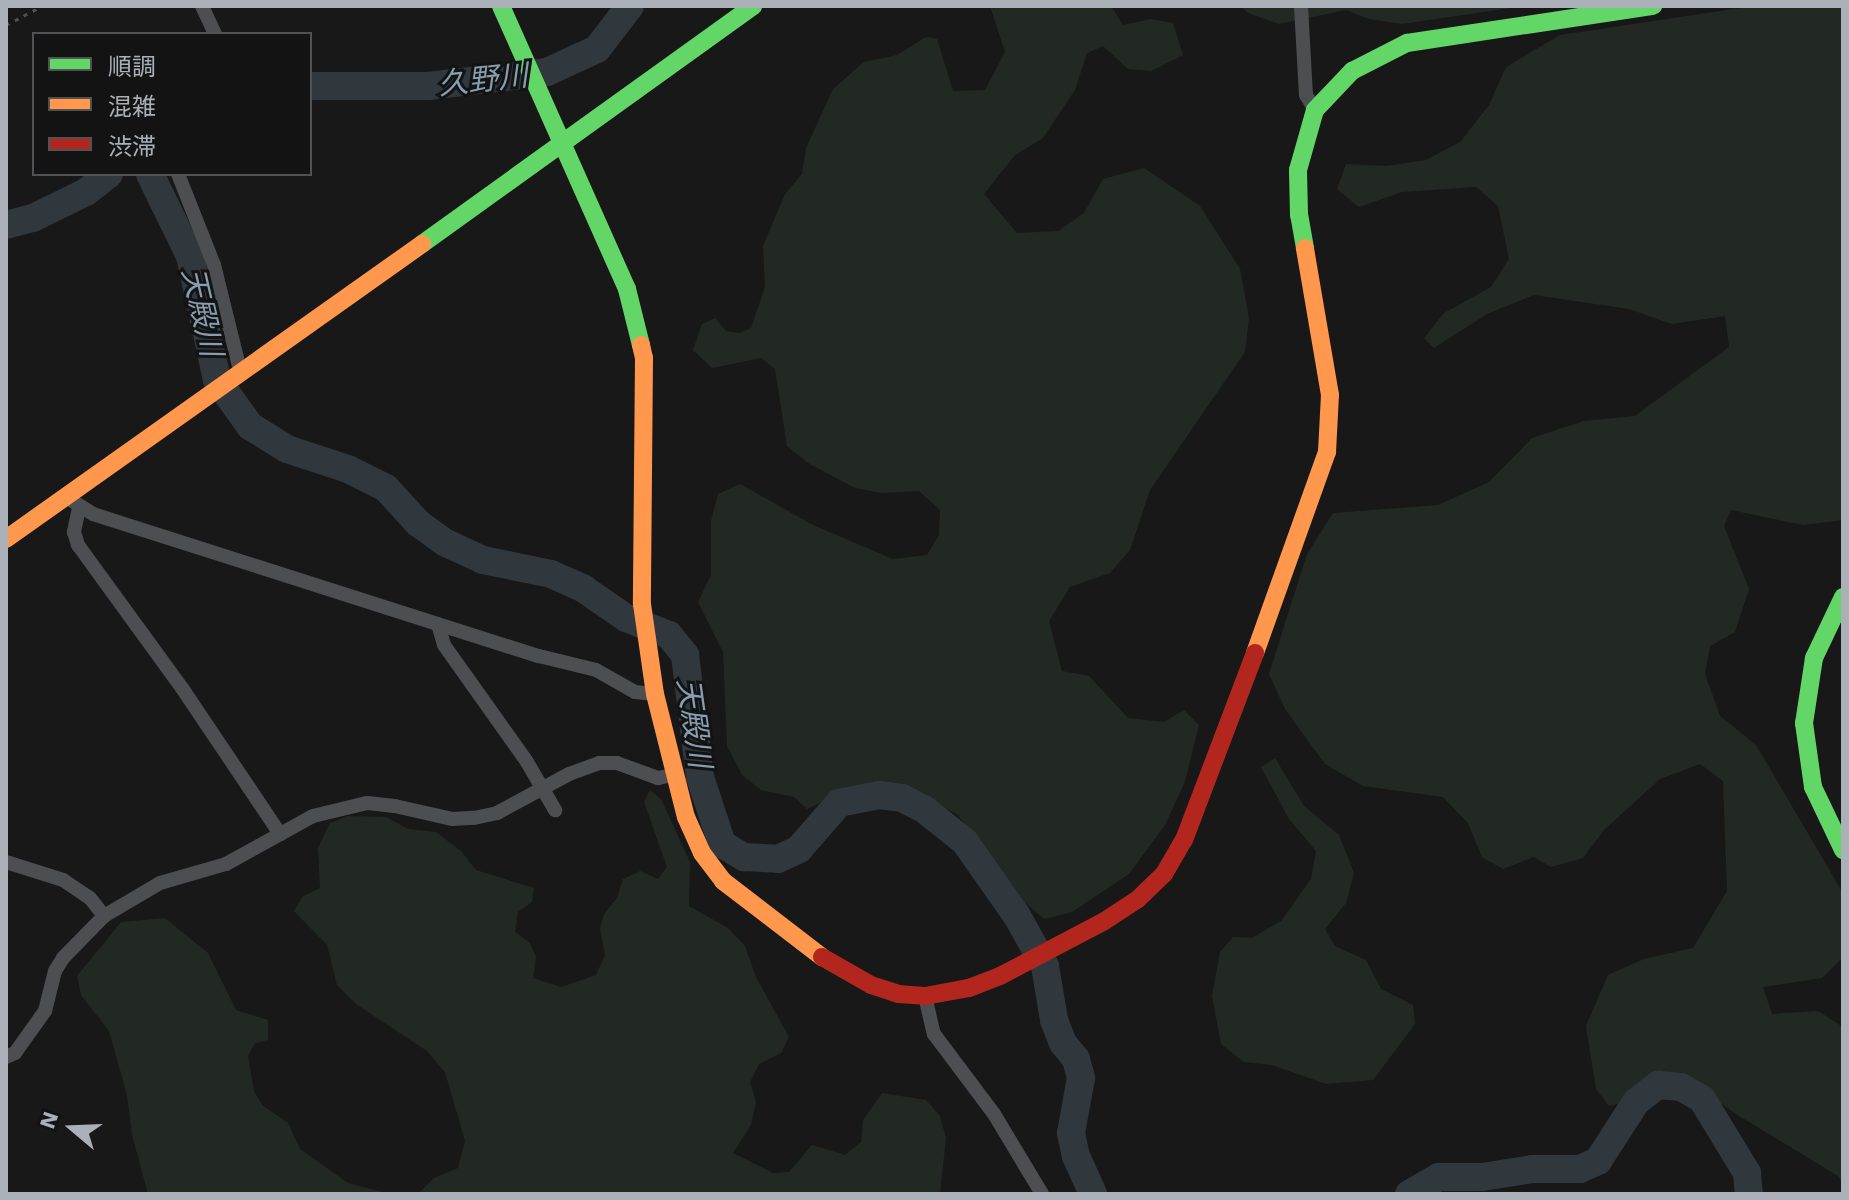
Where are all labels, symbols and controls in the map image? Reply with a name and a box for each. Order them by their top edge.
legend [32,32,312,176]
text: 順調 [108,53,156,81]
water label: 久野川 [436,57,530,103]
text: 混雑 [108,93,156,121]
text: 渋滞 [108,133,156,161]
water label: 天殿川 [174,264,230,360]
water label: 天殿川 [670,676,718,770]
north arrow [32,1088,112,1168]
text: N [34,1108,63,1132]

